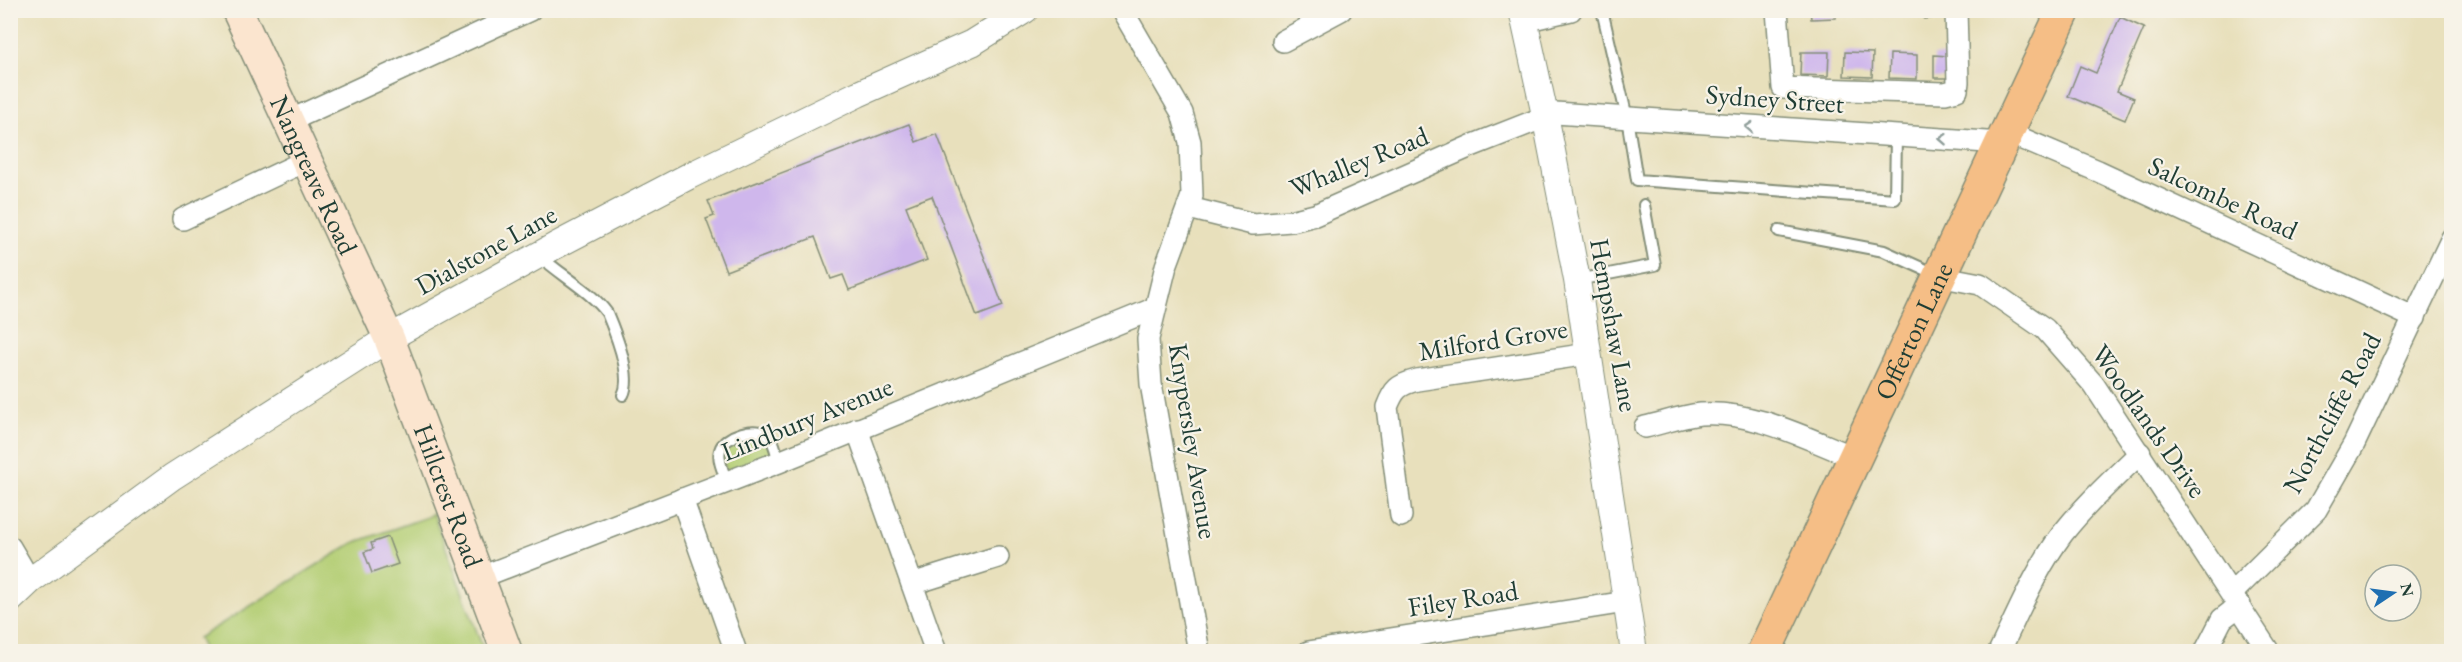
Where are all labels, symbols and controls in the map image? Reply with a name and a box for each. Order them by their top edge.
street label: Sydney Street [1705,76,1846,121]
street label: Nangreave Road [262,90,366,260]
street label: Whalley Road [1284,118,1434,205]
one-way arrow [1744,120,1753,133]
one-way arrow [1939,133,1948,146]
street label: Salcombe Road [2143,148,2304,248]
street label: Dialstone Lane [409,196,563,303]
street label: Hempshaw Lane [1582,235,1647,414]
street label: Offerton Lane [1866,257,1961,405]
street label: Milford Grove [1416,310,1570,369]
street label: Northcliffe Road [2274,326,2389,499]
street label: Woodlands Drive [2084,337,2215,504]
street label: Knypersley Avenue [1161,341,1226,541]
street label: Lindbury Avenue [716,368,898,469]
street label: Hillcrest Road [406,419,492,573]
north arrow [2363,563,2423,623]
street label: Filey Road [1405,572,1521,624]
text: N [2395,581,2419,598]

